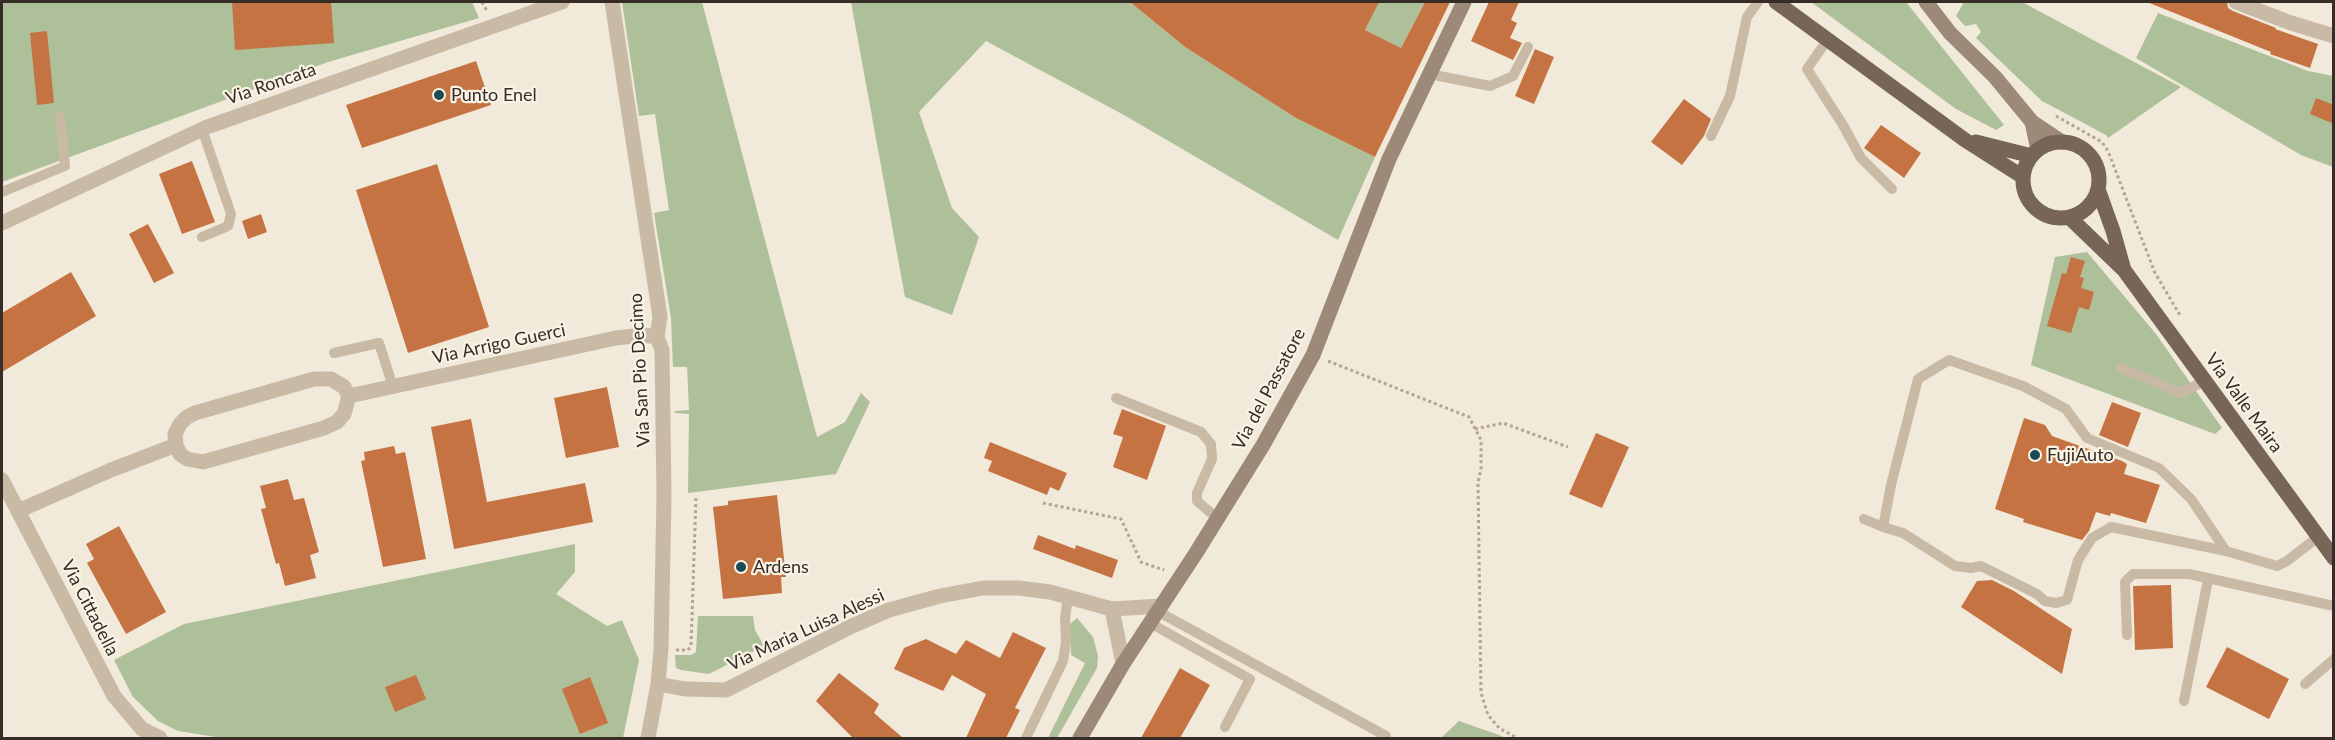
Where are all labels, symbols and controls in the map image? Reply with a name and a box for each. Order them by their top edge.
street label: Via Roncata [223,59,319,109]
place label: Punto Enel [451,84,537,106]
marker: Punto Enel [432,88,446,102]
street label: Via San Pio Decimo [625,292,655,448]
street label: Via Arrigo Guerci [431,319,567,369]
street label: Via del Passatore [1228,324,1310,454]
street label: Via Valle Maira [2201,349,2287,457]
place label: FujiAuto [2047,444,2114,466]
marker: FujiAuto [2028,448,2042,462]
street label: Via Cittadella [57,556,123,660]
place label: Ardens [753,556,809,578]
marker: Ardens [734,560,748,574]
street label: Via Maria Luisa Alessi [724,584,888,676]

